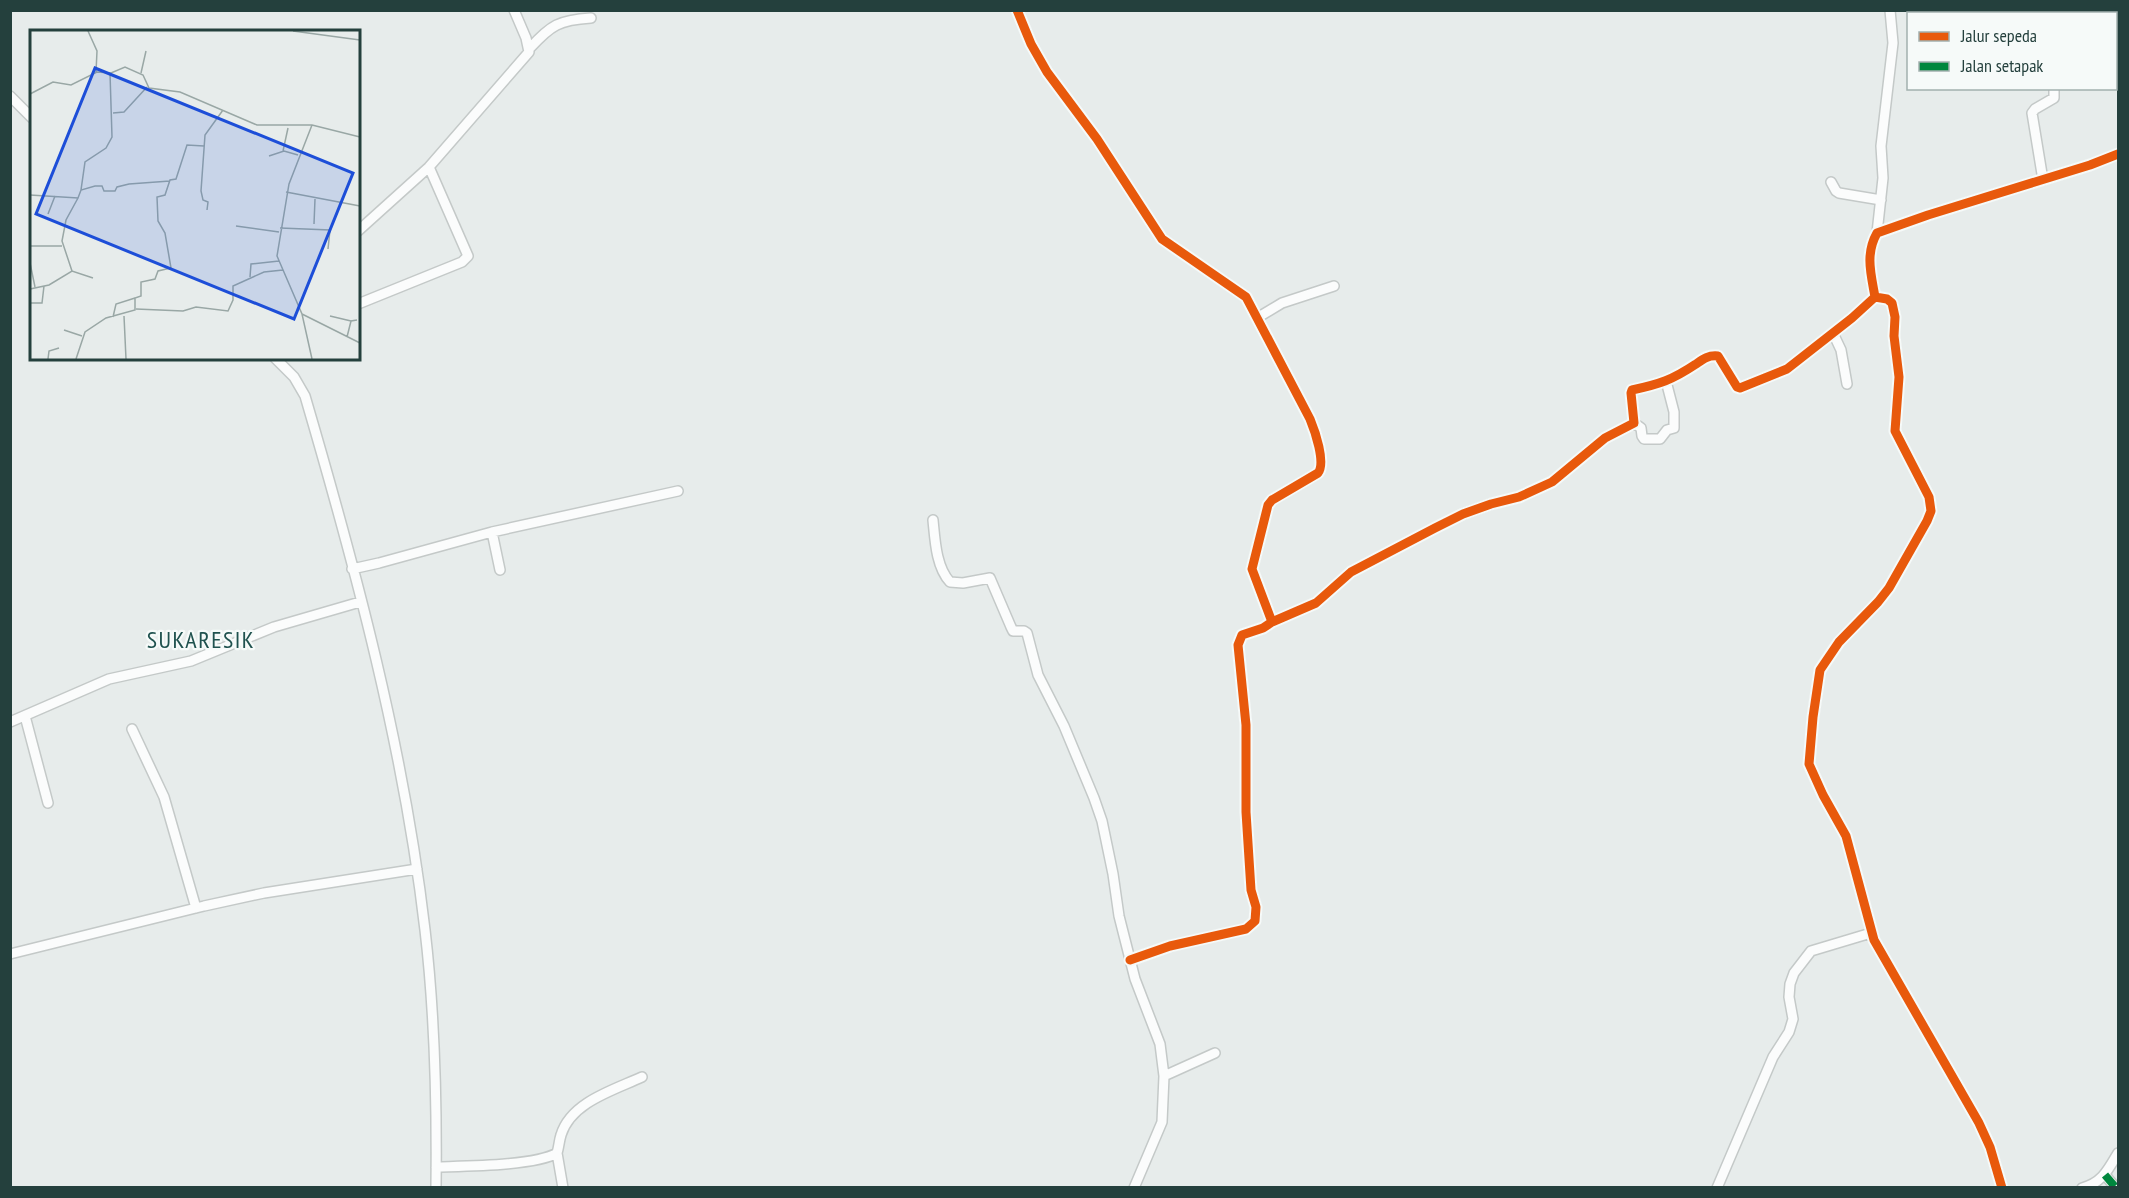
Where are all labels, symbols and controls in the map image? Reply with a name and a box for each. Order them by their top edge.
legend [1907,12,2117,90]
text: Jalur sepeda [1960,24,2037,47]
inset map [30,30,360,360]
text: Jalan setapak [1960,54,2043,77]
district label: SUKARESIK [147,624,255,655]

